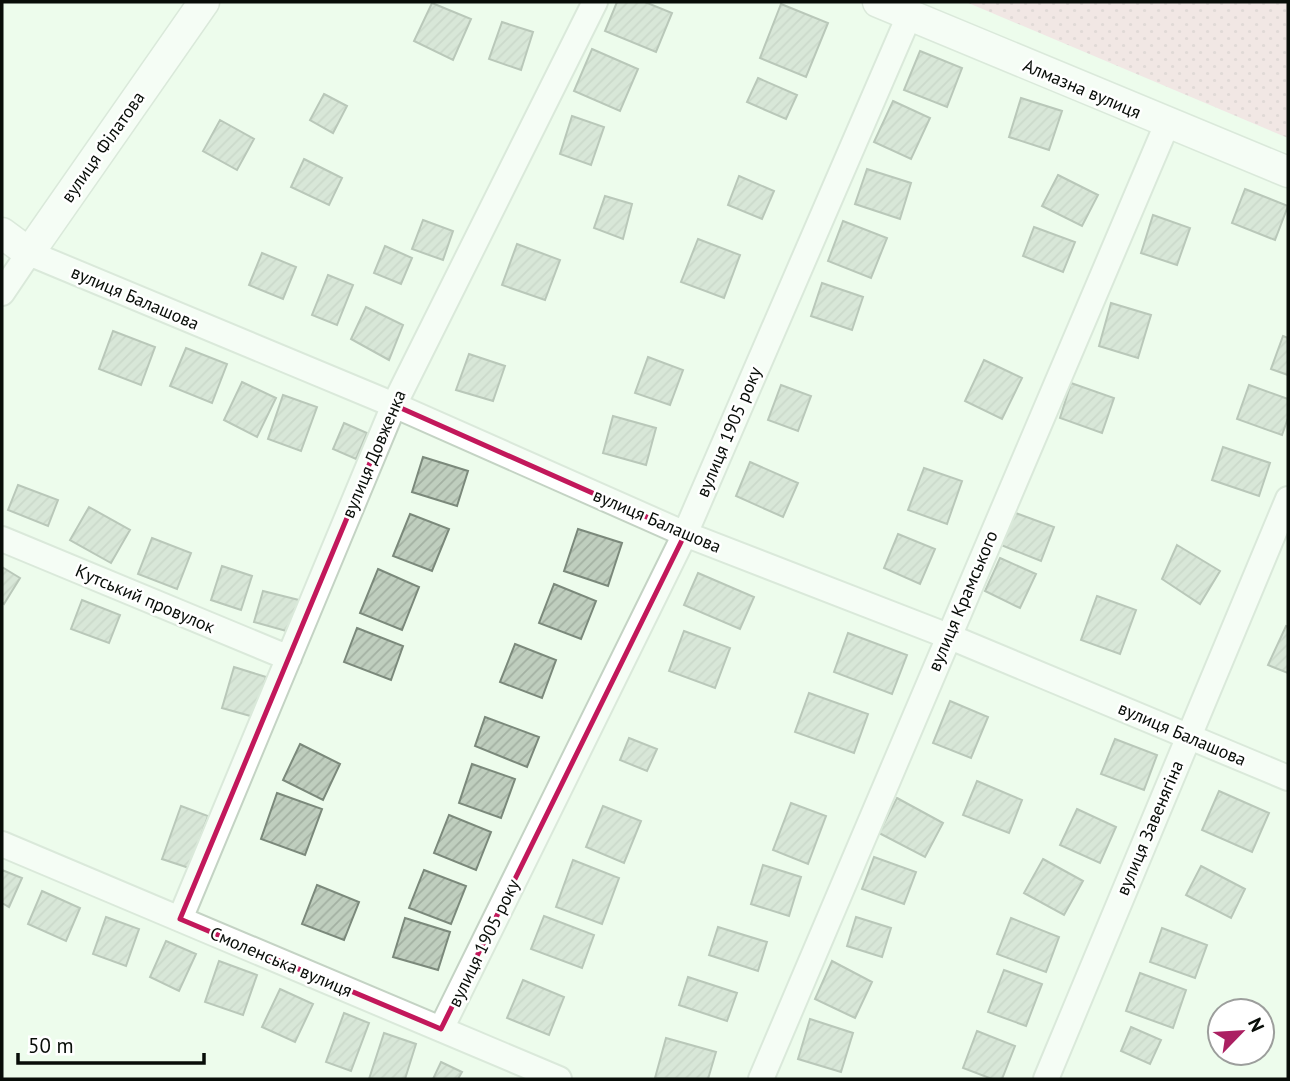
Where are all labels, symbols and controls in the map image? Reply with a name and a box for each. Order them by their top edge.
street label: Алмазна вулиця [1020,53,1145,124]
street label: вулиця Філатова [56,87,149,207]
street label: вулиця Балашова [68,260,203,335]
street label: вулиця 1905 року [691,362,767,501]
street label: вулиця Довженка [336,386,411,521]
street label: вулиця Балашова [590,483,725,558]
street label: вулиця Крамського [922,527,1003,675]
street label: Кутський провулок [72,559,219,638]
street label: вулиця Балашова [1115,696,1250,771]
street label: вулиця Завенягіна [1111,757,1188,899]
street label: вулиця 1905 року [443,874,525,1011]
street label: Смоленська вулиця [206,921,356,1002]
north arrow [1206,997,1276,1067]
text: N [1243,1014,1270,1036]
scale bar [18,1021,203,1066]
text: 50 m [28,1032,74,1059]

